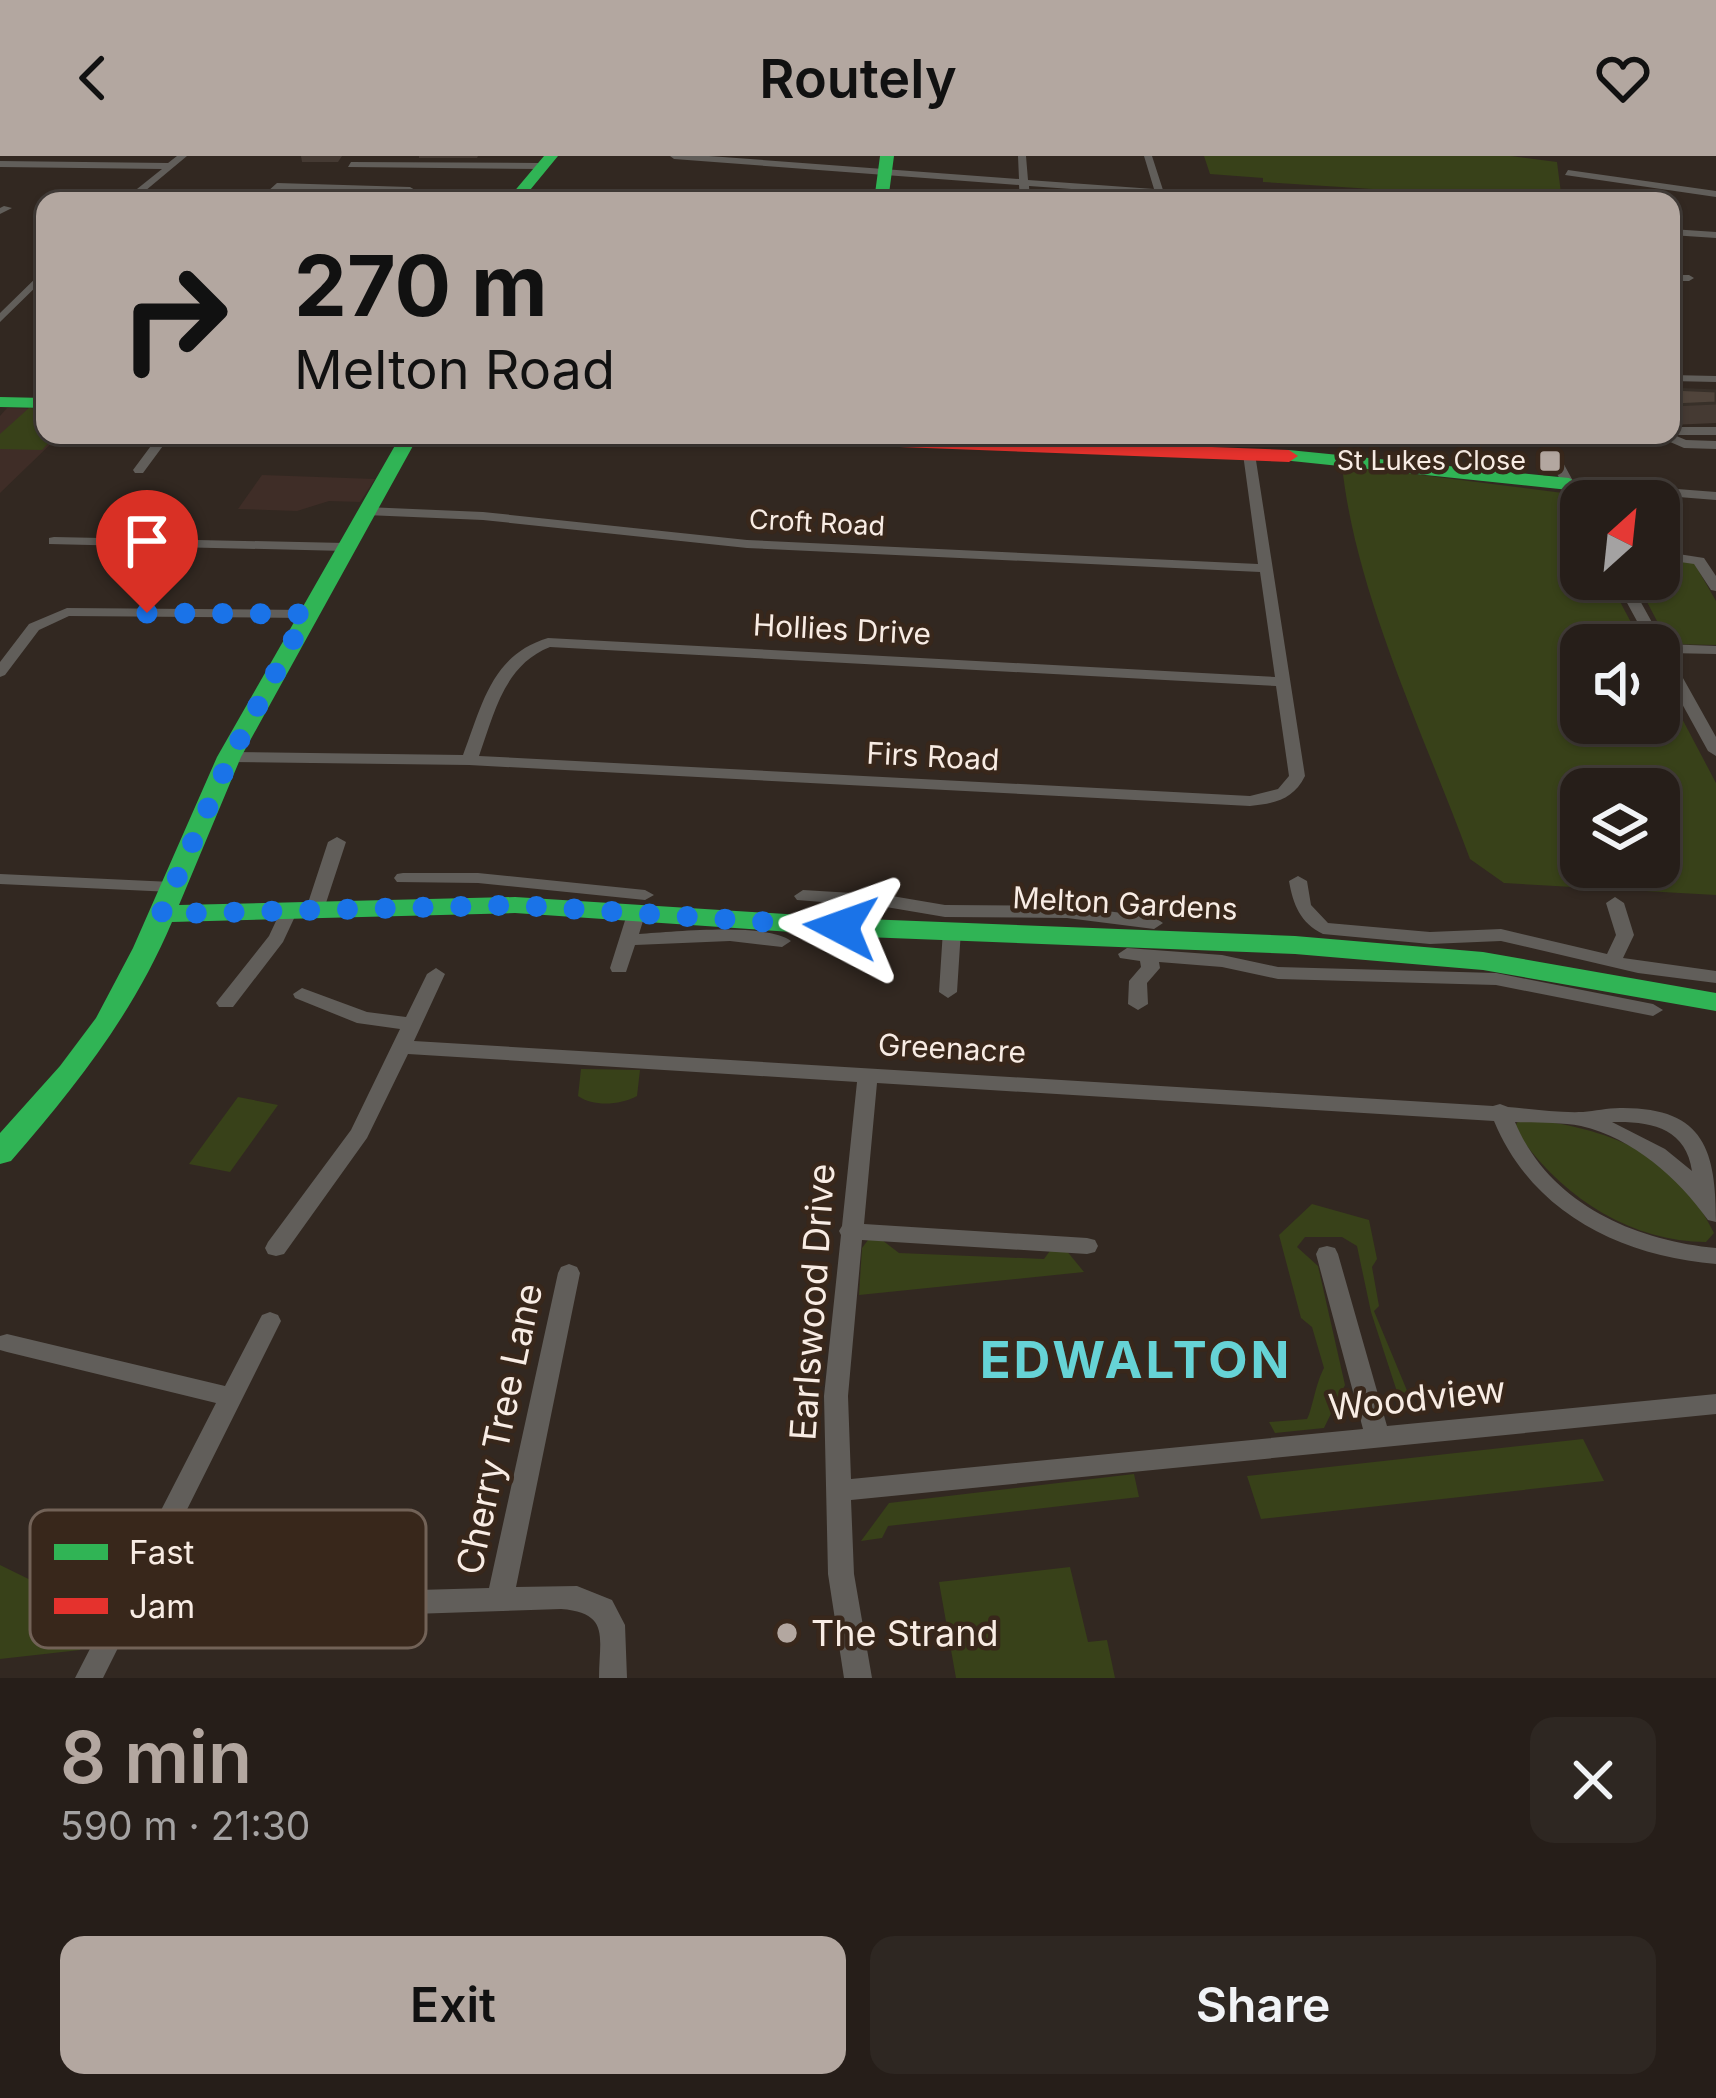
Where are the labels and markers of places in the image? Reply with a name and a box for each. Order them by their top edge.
place label: St Lukes Close [1337,444,1526,477]
marker: St Lukes Close [1537,448,1563,474]
pin [96,490,198,613]
place label: The Strand [811,1611,999,1655]
marker: The Strand [774,1620,800,1646]

